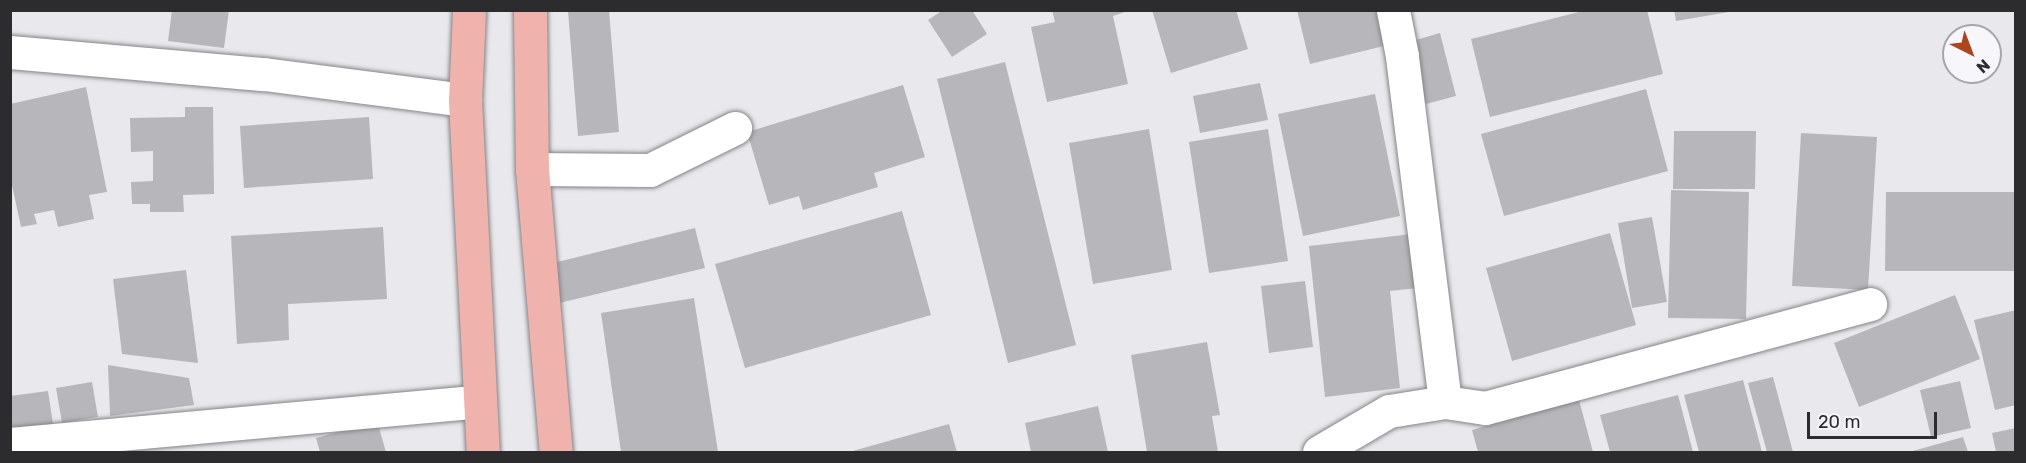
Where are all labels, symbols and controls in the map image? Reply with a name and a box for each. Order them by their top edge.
north arrow [1942,24,2002,84]
text: N [1972,55,1994,77]
scale bar [1810,400,1940,438]
text: 20 m [1818,411,1860,433]

